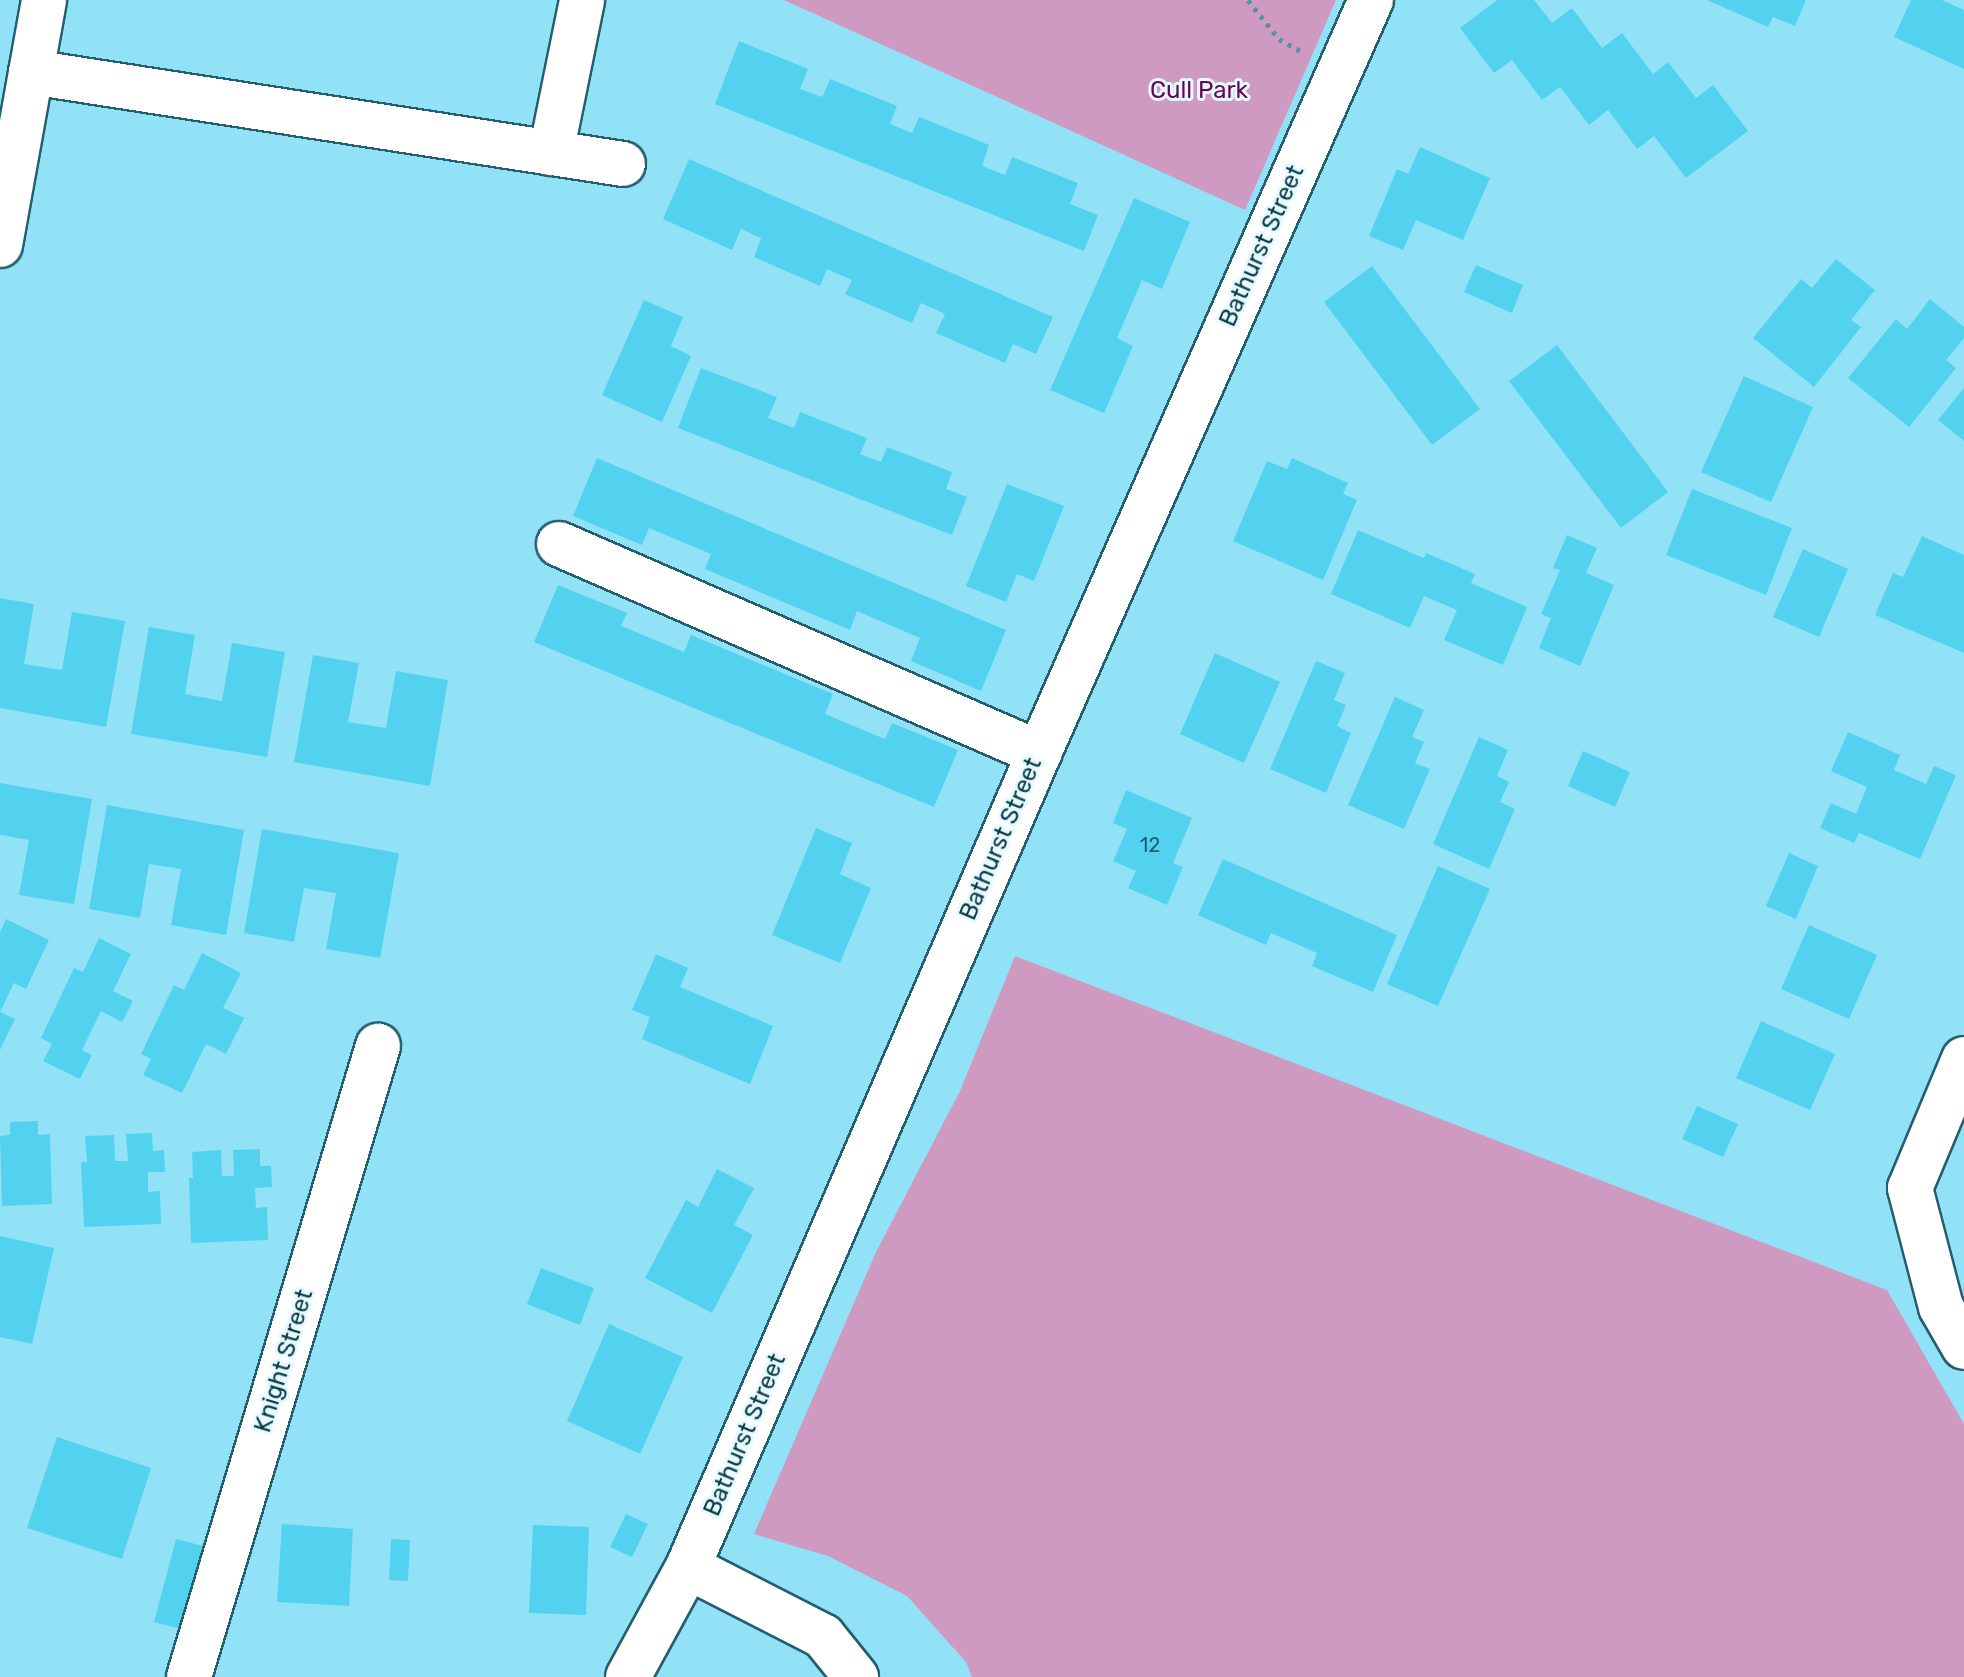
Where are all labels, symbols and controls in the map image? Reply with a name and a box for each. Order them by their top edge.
park label: Cull Park [1150,77,1248,105]
street label: Bathurst Street [1214,161,1310,331]
street label: Bathurst Street [954,753,1048,925]
house number: 12 [1140,833,1160,857]
street label: Knight Street [249,1286,319,1436]
street label: Bathurst Street [698,1349,792,1521]

